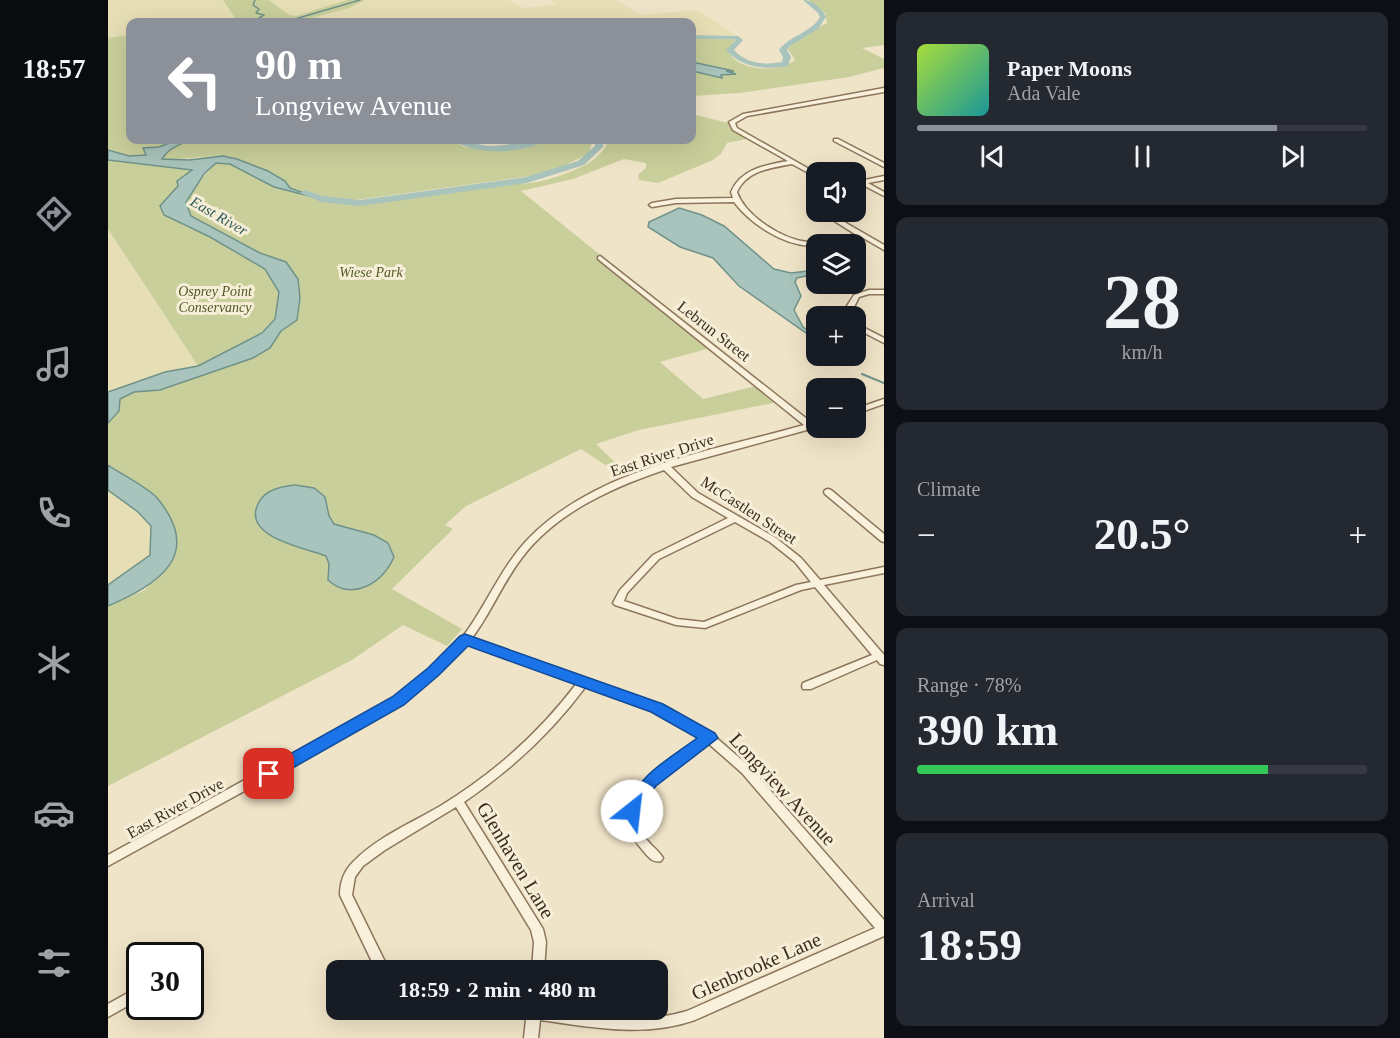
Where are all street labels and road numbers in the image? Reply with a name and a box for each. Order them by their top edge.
street label: Lebrun Street [674,297,754,365]
street label: East River Drive [608,430,716,480]
street label: McCastlen Street [698,473,800,548]
street label: Longview Avenue [725,728,841,851]
street label: East River Drive [124,774,226,842]
street label: Glenhaven Lane [473,798,559,922]
street label: Glenbrooke Lane [688,928,824,1004]

